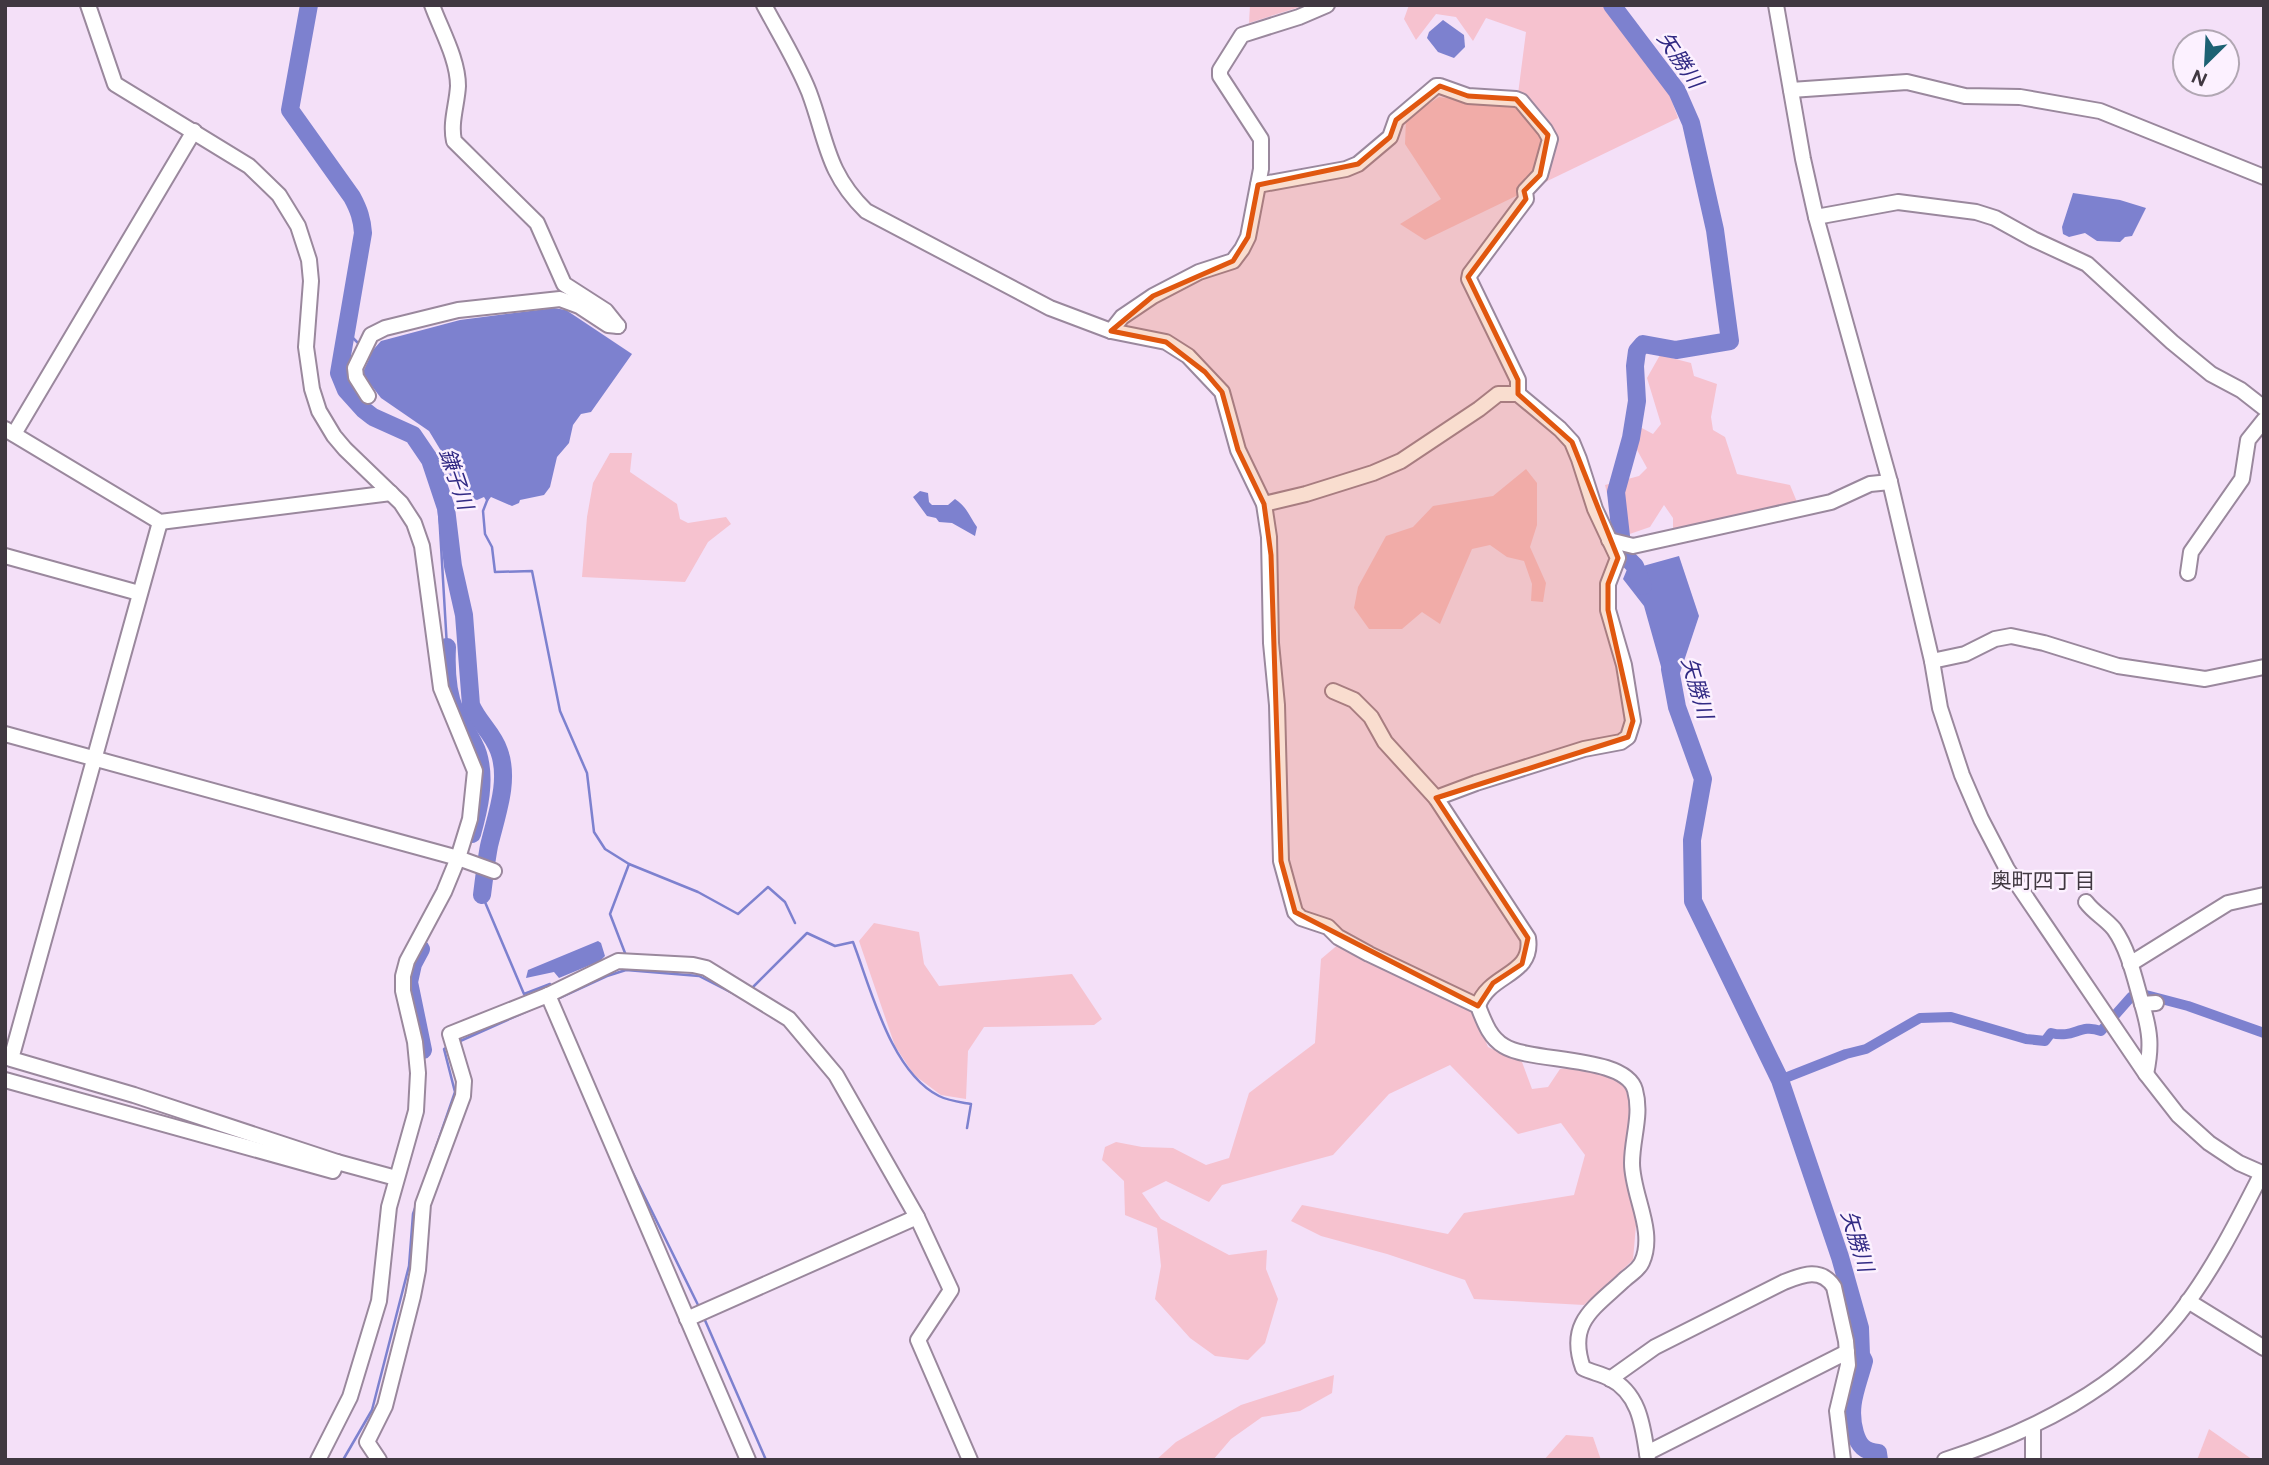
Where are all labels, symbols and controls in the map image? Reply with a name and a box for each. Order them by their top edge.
water label: 矢勝川 [1652,27,1710,94]
north arrow [2171,28,2241,98]
text: N [2188,65,2211,92]
water label: 鎌子川 [434,445,479,515]
water label: 矢勝川 [1677,654,1719,724]
district label: 奥町四丁目 [1991,868,2096,893]
water label: 矢勝川 [1836,1207,1879,1277]

